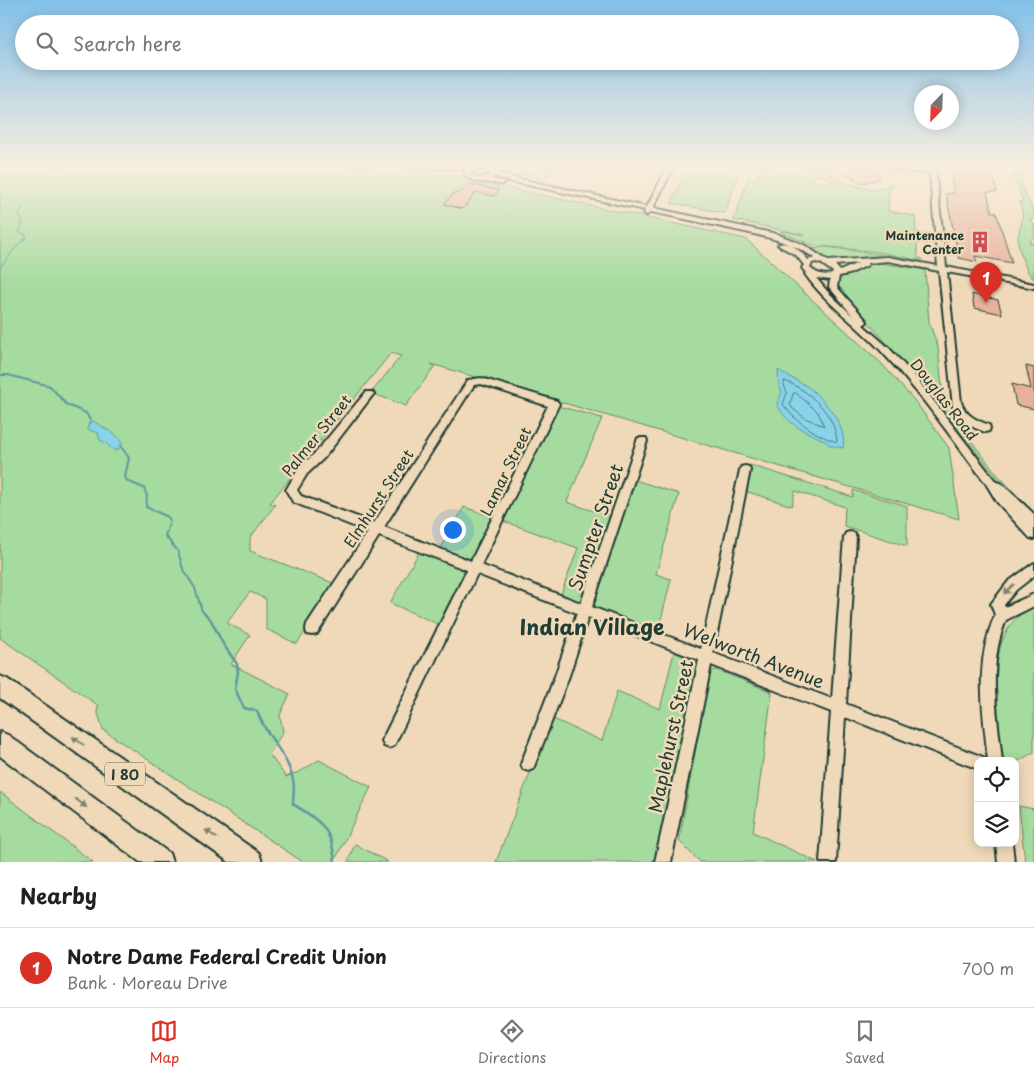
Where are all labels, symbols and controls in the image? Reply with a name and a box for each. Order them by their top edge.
search box [15,15,1019,70]
icon: search [33,29,61,57]
text: Search here [73,29,182,57]
north arrow [914,85,959,130]
place label: Maintenance Center [885,226,965,258]
building icon: Maintenance Center [967,229,993,255]
pin: 1 [970,262,1002,303]
street label: Douglas Road [906,353,984,445]
street label: Palmer Street [276,389,356,481]
street label: Lamar Street [474,423,536,519]
street label: Elmhurst Street [338,444,418,552]
street label: Sumpter Street [561,460,629,594]
your location [440,517,466,543]
one-way arrow [1004,582,1016,594]
district label: Indian Village [520,610,664,642]
street label: Welworth Avenue [680,616,829,694]
street label: Maplehurst Street [641,657,699,815]
one-way arrow [71,736,84,746]
map controls [974,757,1019,847]
button: locate [974,757,1019,802]
road number: I 80 [105,762,145,786]
one-way arrow [74,798,87,809]
button: layers [974,802,1019,847]
one-way arrow [204,829,217,839]
text: Nearby [20,879,97,911]
text: Notre Dame Federal Credit Union [67,942,387,970]
text: 1 [32,956,40,980]
text: 700 m [962,956,1014,980]
text: Bank · Moreau Drive [67,970,227,994]
tab: Map [149,1017,179,1068]
tab: Directions [478,1017,546,1068]
tab: Saved [845,1017,885,1068]

